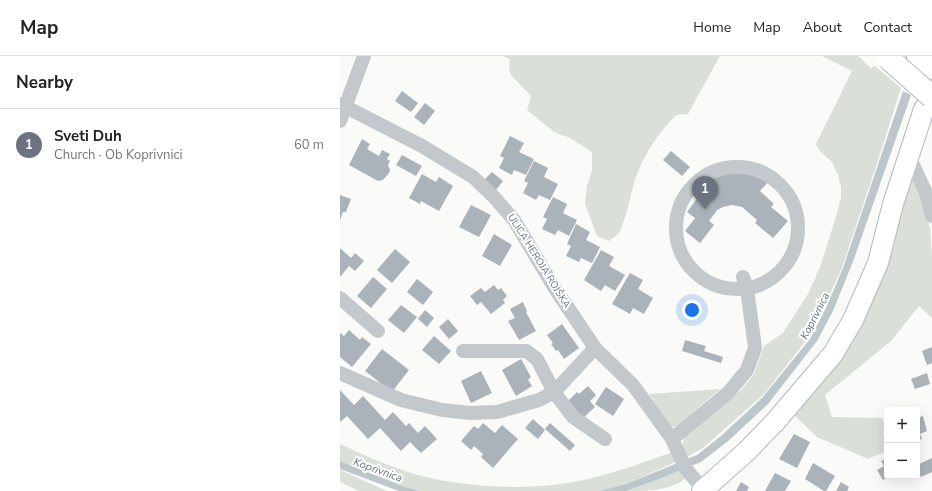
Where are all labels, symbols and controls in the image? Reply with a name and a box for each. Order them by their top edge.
text: Map [20,15,58,41]
text: Home [693,18,731,37]
text: Map [753,18,781,37]
text: About [803,18,842,37]
text: Contact [864,18,912,37]
text: Nearby [16,71,73,94]
text: Sveti Duh [54,126,122,146]
text: 1 [25,136,33,154]
text: 60 m [294,136,324,154]
text: Church · Ob Koprivnici [54,146,183,164]
pin: 1 [692,176,718,209]
street label: ULICA HEROJA ROJŠKA [504,211,574,311]
water label: Koprivnica [797,290,833,342]
your location [682,300,702,320]
map controls [884,407,920,479]
button: + [884,407,920,443]
button: − [884,443,920,479]
water label: Koprivnica [351,454,405,486]

